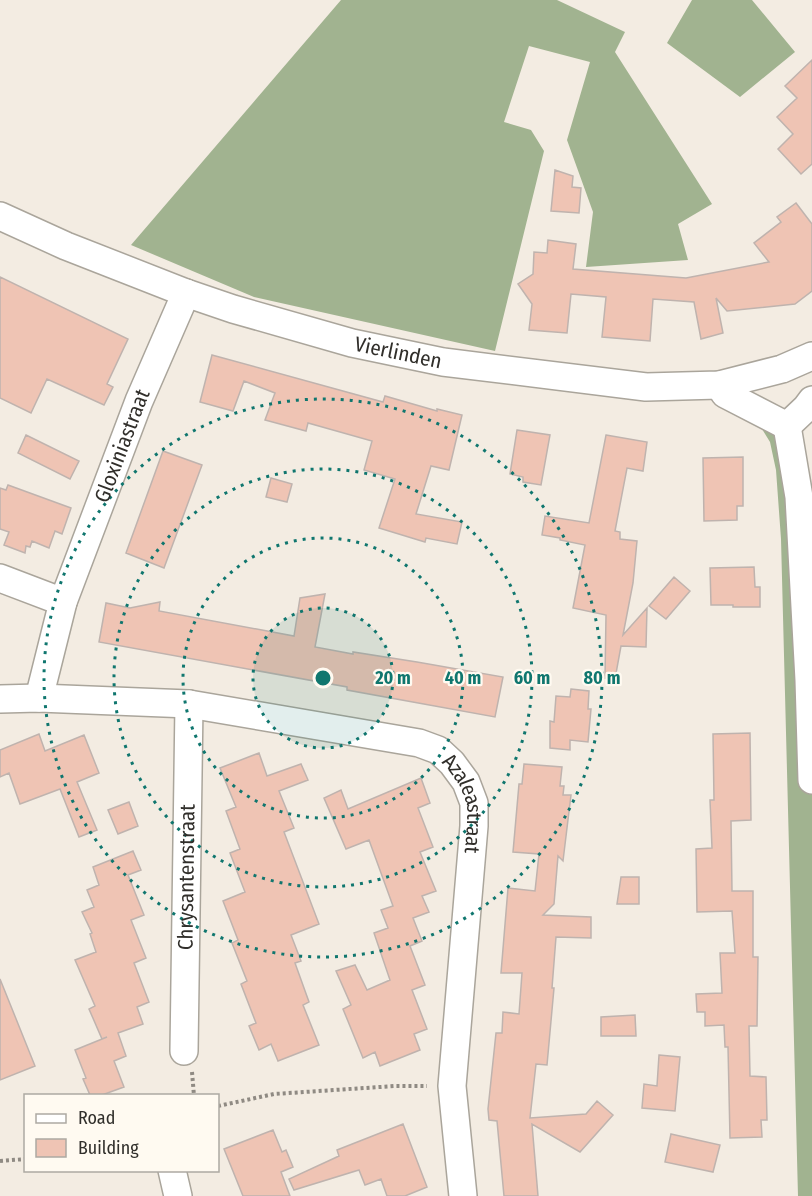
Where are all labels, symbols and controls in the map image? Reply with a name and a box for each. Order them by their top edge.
street label: Vierlinden [352,331,444,374]
street label: Gloxiniastraat [89,385,156,506]
text: 20 m [374,667,411,689]
text: 40 m [445,667,481,689]
text: 60 m [514,667,550,689]
text: 80 m [584,667,620,689]
centre of rings [313,668,333,688]
street label: Azaleastraat [437,748,487,855]
street label: Chrysantenstraat [172,804,201,950]
legend [24,1094,219,1172]
text: Road [78,1107,115,1129]
text: Building [78,1137,139,1159]

